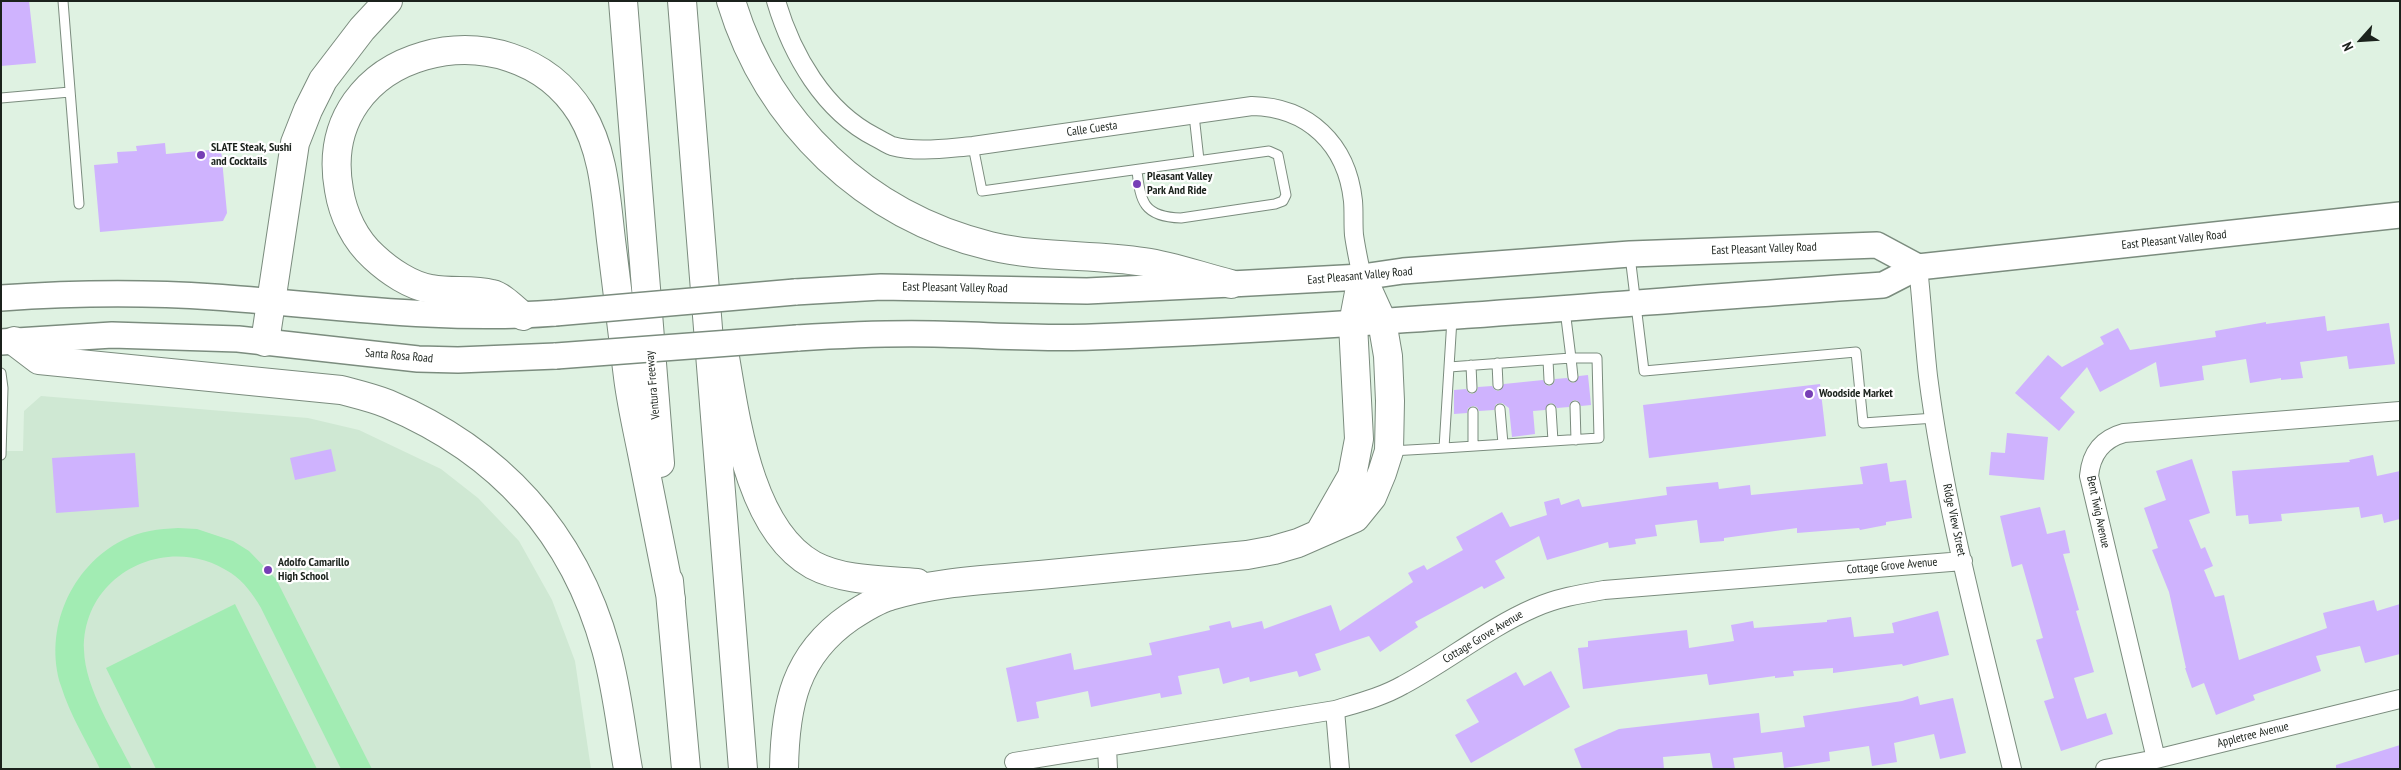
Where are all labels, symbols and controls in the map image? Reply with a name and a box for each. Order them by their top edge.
north arrow [2336,15,2386,65]
text: N [2338,39,2357,54]
street label: Calle Cuesta [1066,118,1118,140]
place label: SLATE Steak, Sushi and Cocktails [211,141,292,169]
marker: SLATE Steak, Sushi and Cocktails [195,149,207,161]
place label: Pleasant Valley Park And Ride [1147,170,1212,198]
marker: Pleasant Valley Park And Ride [1131,178,1143,190]
street label: East Pleasant Valley Road [2121,227,2227,253]
street label: East Pleasant Valley Road [1711,240,1817,258]
street label: East Pleasant Valley Road [1307,264,1413,288]
street label: East Pleasant Valley Road [902,280,1008,296]
street label: Santa Rosa Road [364,346,434,366]
street label: Ventura Freeway [643,350,663,420]
place label: Woodside Market [1819,387,1893,401]
marker: Woodside Market [1803,388,1815,400]
street label: Bent Twig Avenue [2083,475,2113,549]
street label: Ridge View Street [1939,482,1969,558]
street label: Cottage Grove Avenue [1846,555,1938,577]
place label: Adolfo Camarillo High School [278,556,349,584]
marker: Adolfo Camarillo High School [262,564,274,576]
street label: Cottage Grove Avenue [1440,607,1526,667]
street label: Appletree Avenue [2216,719,2290,751]

